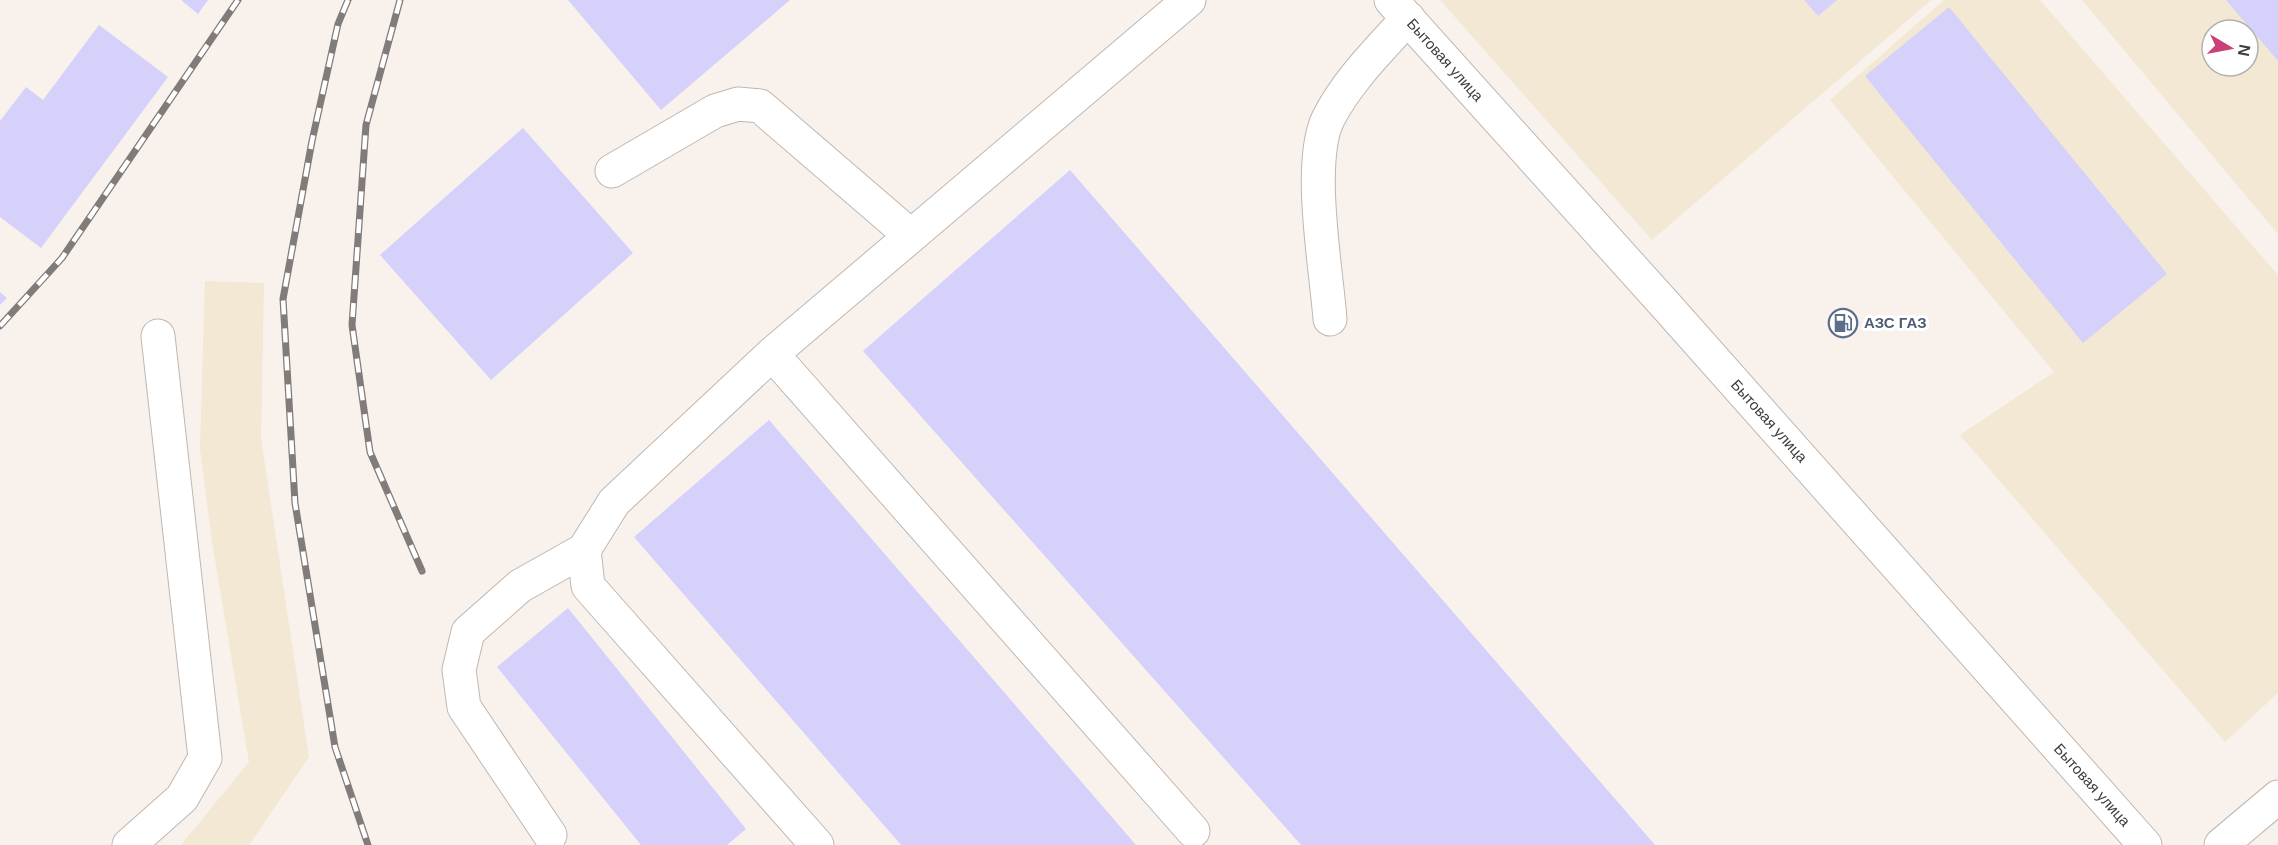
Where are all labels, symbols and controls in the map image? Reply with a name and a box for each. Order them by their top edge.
street label: Бытовая улица [1404,15,1487,105]
north arrow [2200,18,2260,78]
text: N [2235,43,2254,58]
fuel station icon: АЗС ГАЗ [1827,307,1859,339]
place label: АЗС ГАЗ [1864,314,1927,331]
street label: Бытовая улица [1728,376,1811,466]
street label: Бытовая улица [2051,740,2134,830]

